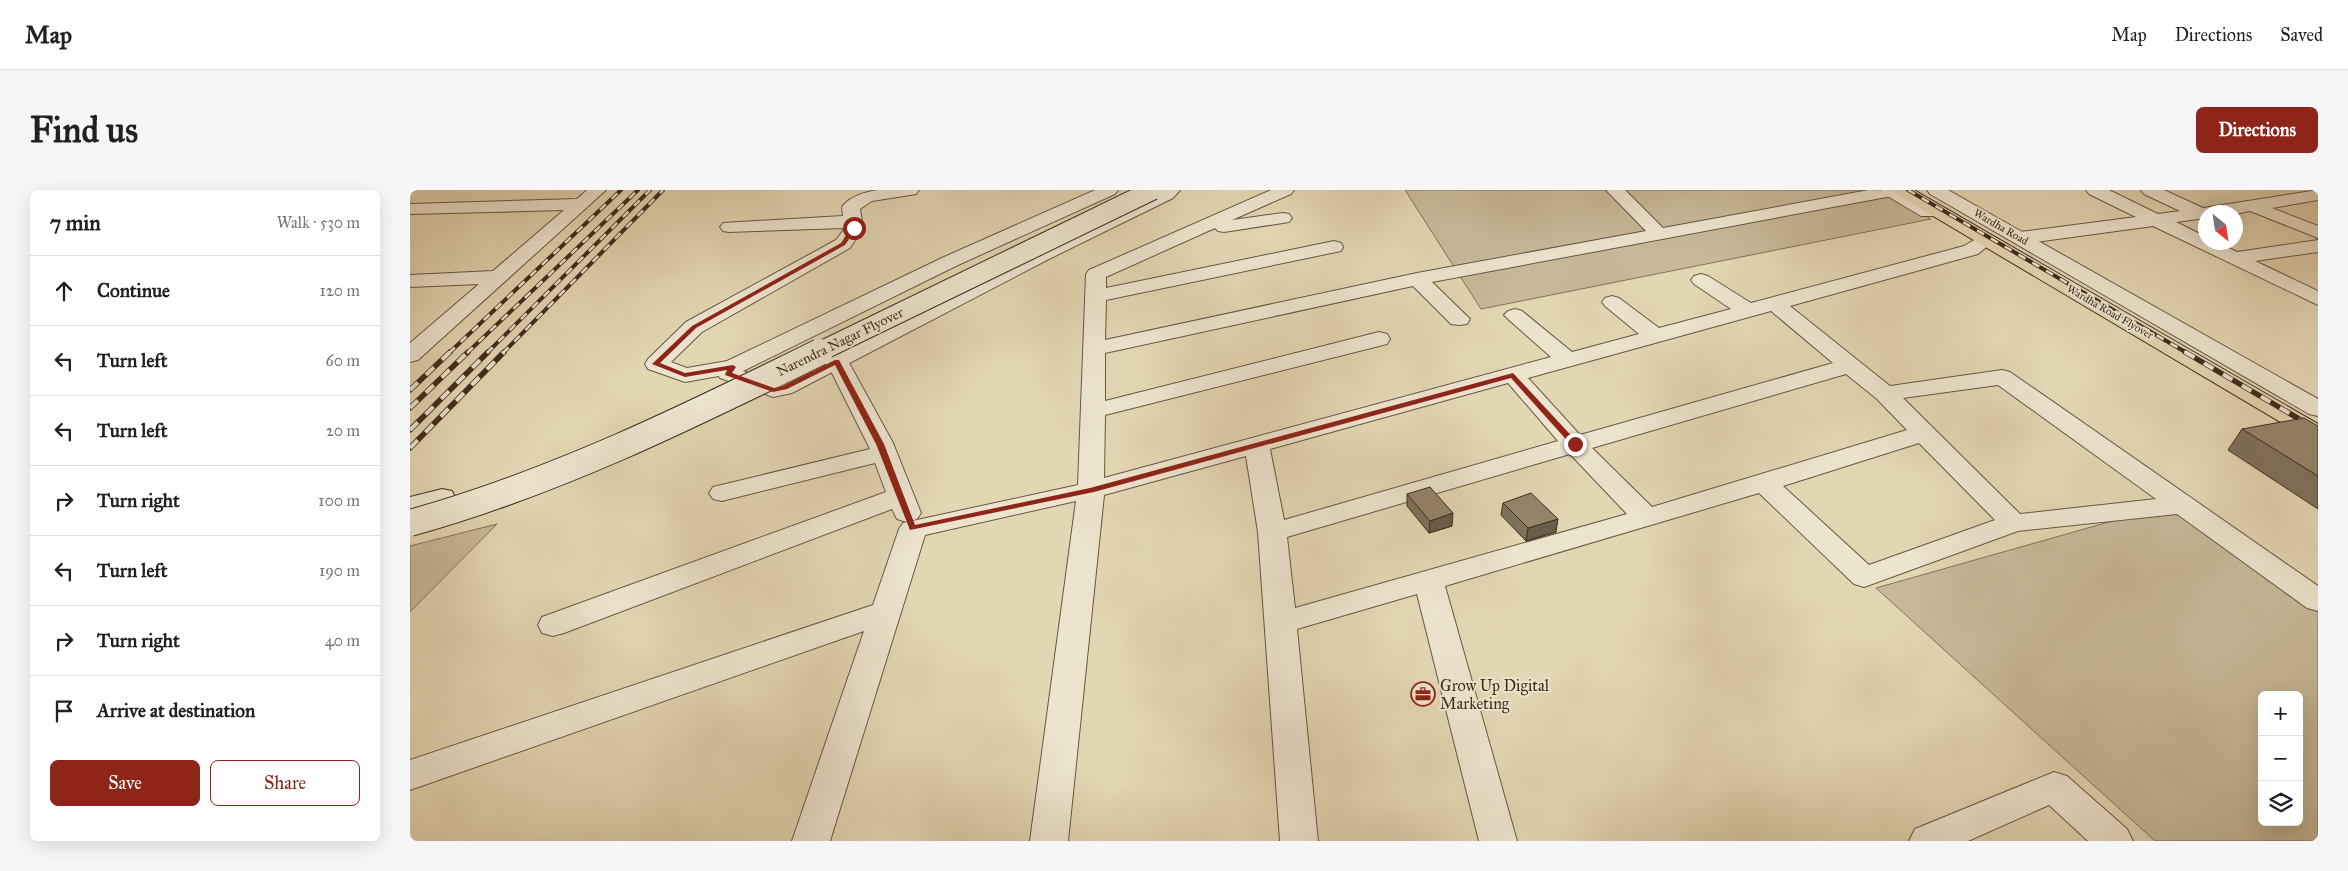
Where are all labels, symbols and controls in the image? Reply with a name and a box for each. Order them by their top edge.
text: Map [25,20,72,50]
text: Map [2111,24,2147,46]
text: Directions [2175,24,2252,46]
text: Saved [2280,24,2323,46]
button: Directions [2196,107,2318,153]
text: Find us [30,109,138,152]
north arrow [2198,205,2243,250]
street label: Wardha Road [1971,206,2031,248]
text: 7 min [50,210,101,236]
text: Walk · 530 m [277,213,360,232]
route start [843,217,866,240]
icon: ahead [50,277,78,305]
text: Continue [97,279,170,302]
text: 120 m [320,281,360,300]
street label: Wardha Road Flyover [2065,282,2156,342]
street label: Narendra Nagar Flyover [774,304,907,380]
icon: left [50,347,78,375]
text: Turn left [97,349,167,372]
text: 60 m [326,351,360,370]
icon: left [50,417,78,445]
text: Turn left [97,419,167,442]
text: 20 m [326,421,360,440]
route end [1564,433,1587,456]
icon: right [50,487,78,515]
text: Turn right [97,489,180,512]
text: 100 m [318,491,360,510]
icon: left [50,557,78,585]
text: Turn left [97,559,167,582]
text: 190 m [319,561,360,580]
icon: right [50,627,78,655]
text: Turn right [97,629,180,652]
text: 40 m [325,631,360,650]
place label: Grow Up Digital Marketing [1440,676,1550,714]
office icon: Grow Up Digital Marketing [1410,681,1436,707]
map controls [2258,691,2303,826]
button: + [2258,691,2303,736]
icon: arrive [50,697,78,725]
text: Arrive at destination [97,699,255,722]
button: − [2258,736,2303,781]
button: Save [50,760,200,806]
button: Share [210,760,360,806]
button: layers [2258,781,2303,826]

